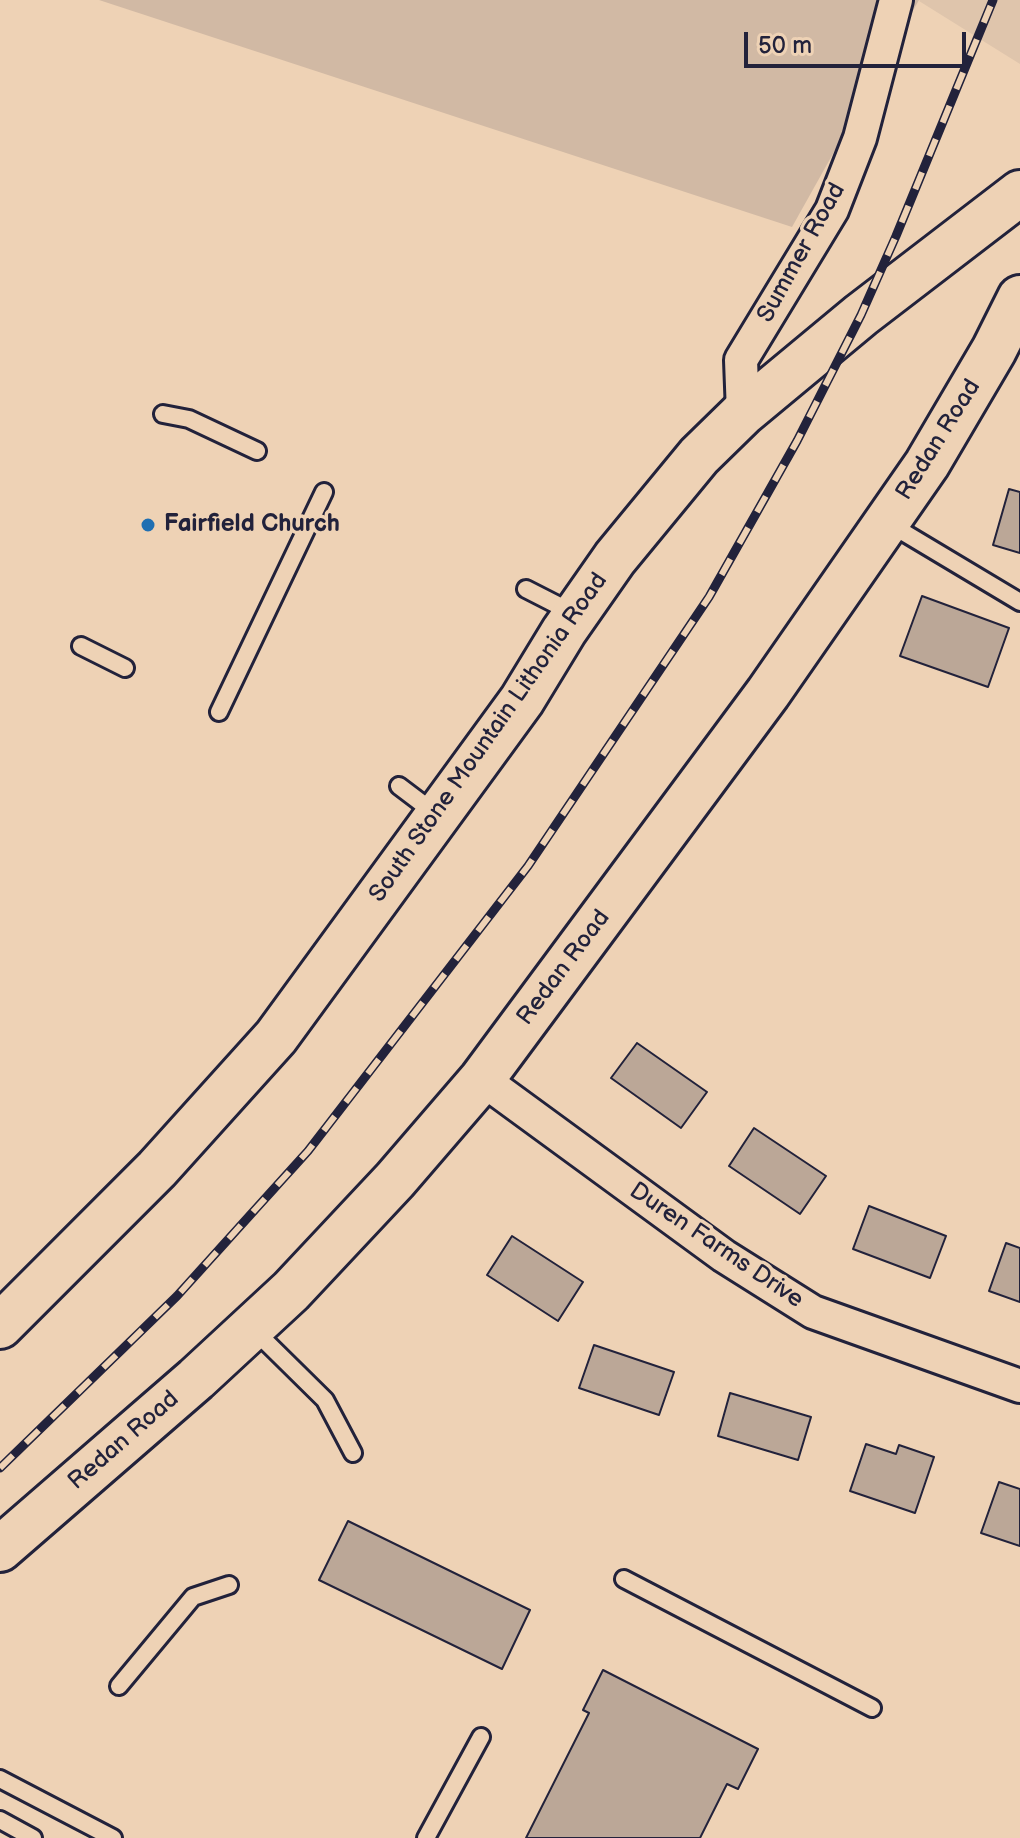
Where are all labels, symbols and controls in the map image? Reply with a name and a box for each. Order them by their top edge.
scale bar [748,16,970,66]
text: 50 m [758,31,812,60]
street label: Summer Road [752,178,852,328]
street label: Redan Road [891,374,987,506]
place label: Fairfield Church [164,511,340,539]
marker: Fairfield Church [139,516,157,534]
street label: South Stone Mountain Lithonia Road [364,568,614,908]
street label: Redan Road [511,905,617,1031]
street label: Duren Farms Drive [623,1177,809,1315]
street label: Redan Road [63,1385,185,1497]

